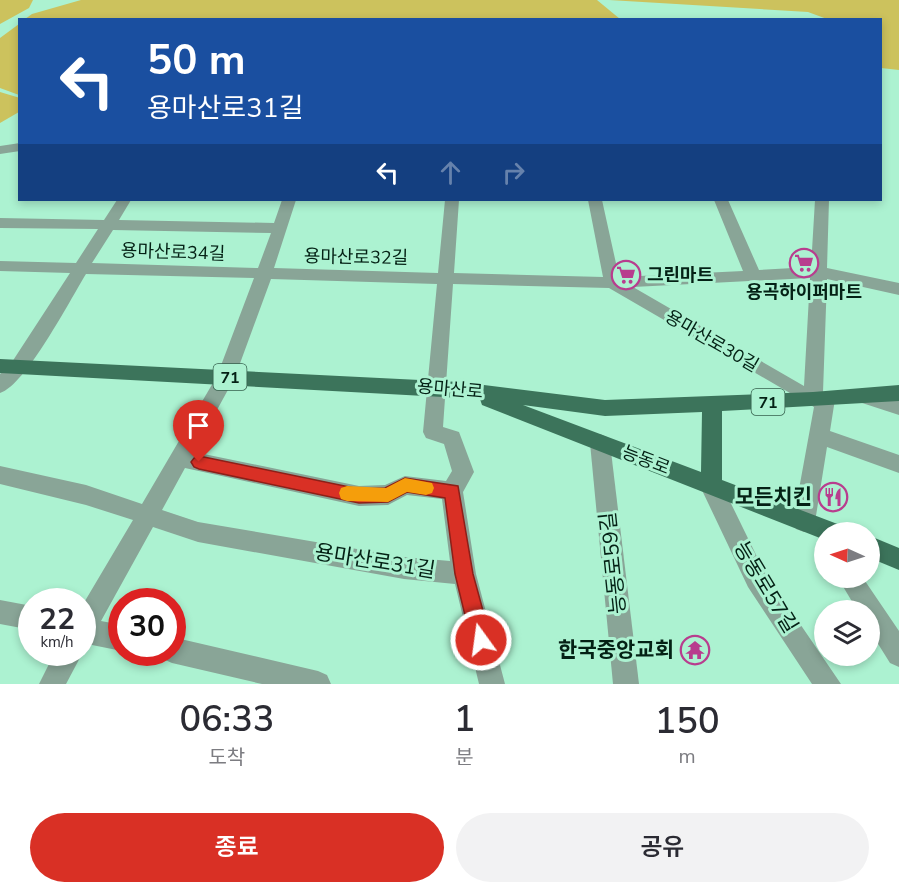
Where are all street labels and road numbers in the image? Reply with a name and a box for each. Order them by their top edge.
street label: 용마산로34길 [120,238,226,266]
street label: 용마산로32길 [304,244,408,270]
street label: 용마산로30길 [661,305,763,377]
road number: 71 [214,364,246,390]
street label: 용마산로 [416,374,484,404]
road number: 71 [752,389,784,415]
street label: 능동로 [619,440,673,480]
street label: 능동로59길 [594,511,632,615]
street label: 능동로57길 [728,536,804,638]
street label: 용마산로31길 [313,538,437,584]

